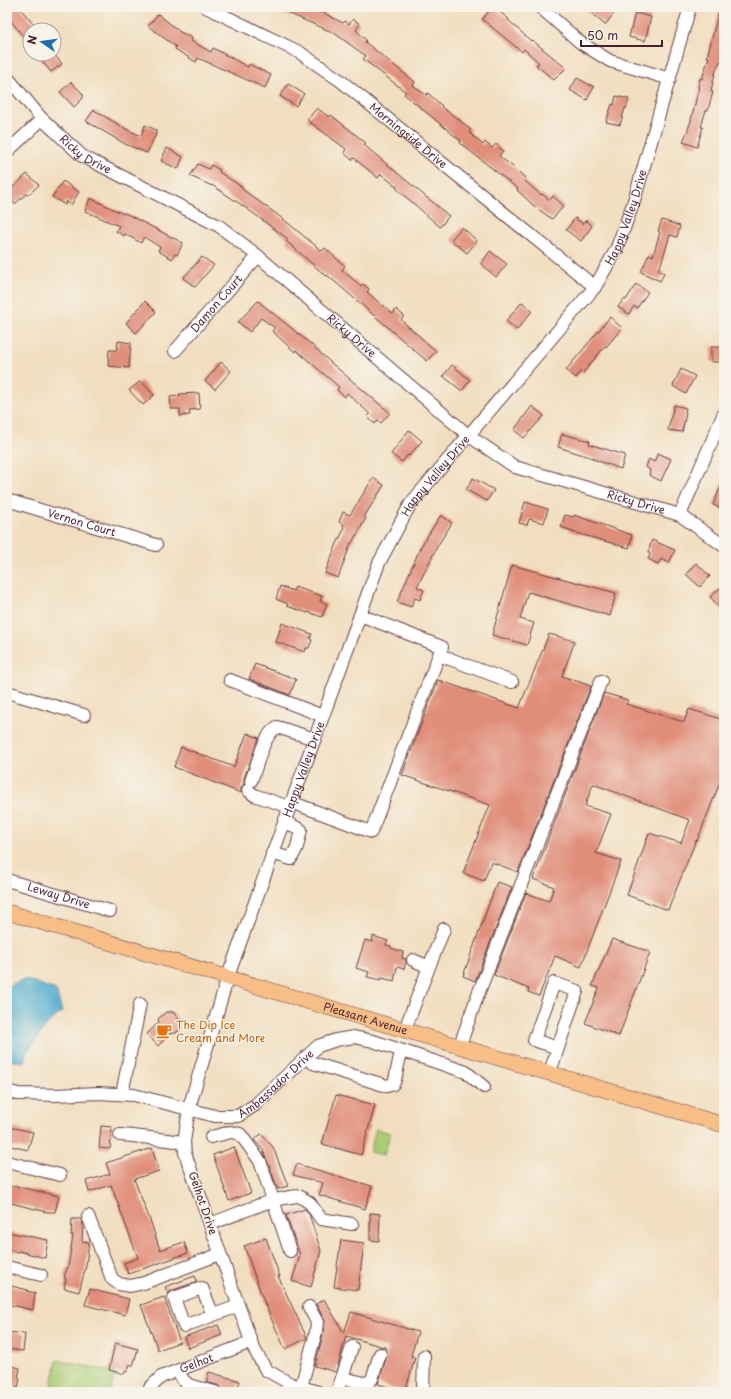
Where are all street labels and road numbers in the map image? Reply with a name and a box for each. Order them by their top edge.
street label: Morningside Drive [366,98,451,172]
street label: Ricky Drive [56,130,114,178]
street label: Happy Valley Drive [600,167,651,268]
street label: Damon Court [186,270,246,336]
street label: Ricky Drive [324,309,380,361]
street label: Happy Valley Drive [396,431,473,519]
street label: Ricky Drive [605,485,667,518]
street label: Vernon Court [46,504,119,541]
street label: Happy Valley Drive [278,719,328,819]
street label: Leway Drive [26,878,92,913]
street label: Pleasant Avenue [321,997,410,1039]
street label: Ambassador Drive [234,1045,317,1122]
street label: Gelhot Drive [185,1169,222,1237]
street label: Gelhot [177,1348,216,1377]

